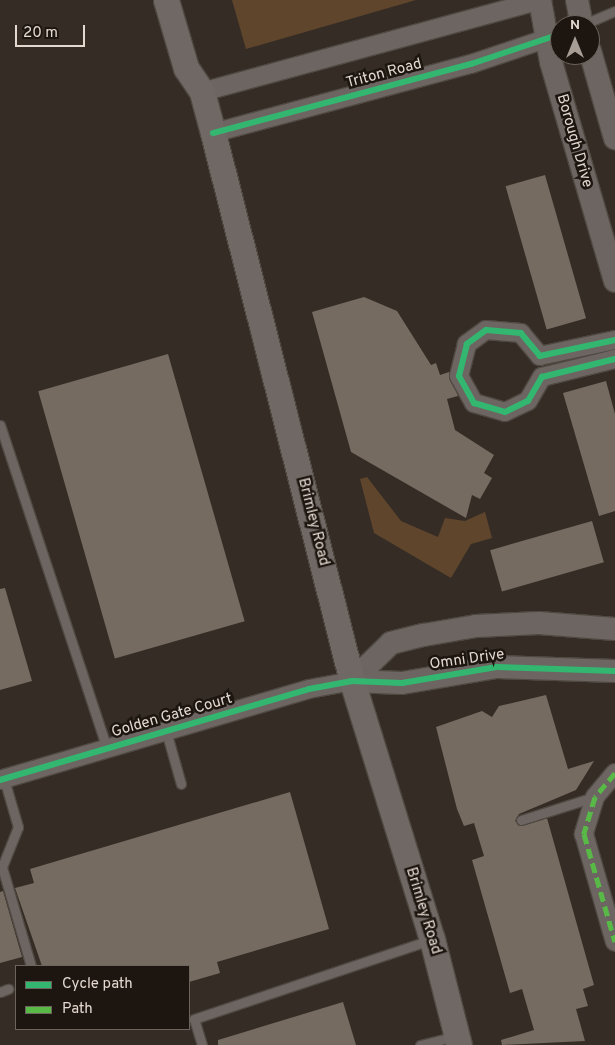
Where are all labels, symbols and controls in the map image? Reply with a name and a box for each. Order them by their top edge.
scale bar [18,15,88,47]
north arrow [550,15,600,65]
text: N [570,17,580,34]
text: 20 m [23,24,58,43]
street label: Triton Road [344,55,424,93]
street label: Borough Drive [552,92,596,190]
street label: Brimley Road [293,476,333,568]
street label: Omni Drive [429,646,505,674]
street label: Golden Gate Court [110,690,234,742]
street label: Brimley Road [401,865,445,957]
legend [15,965,190,1030]
text: Cycle path [62,975,133,994]
text: Path [62,1000,93,1019]

